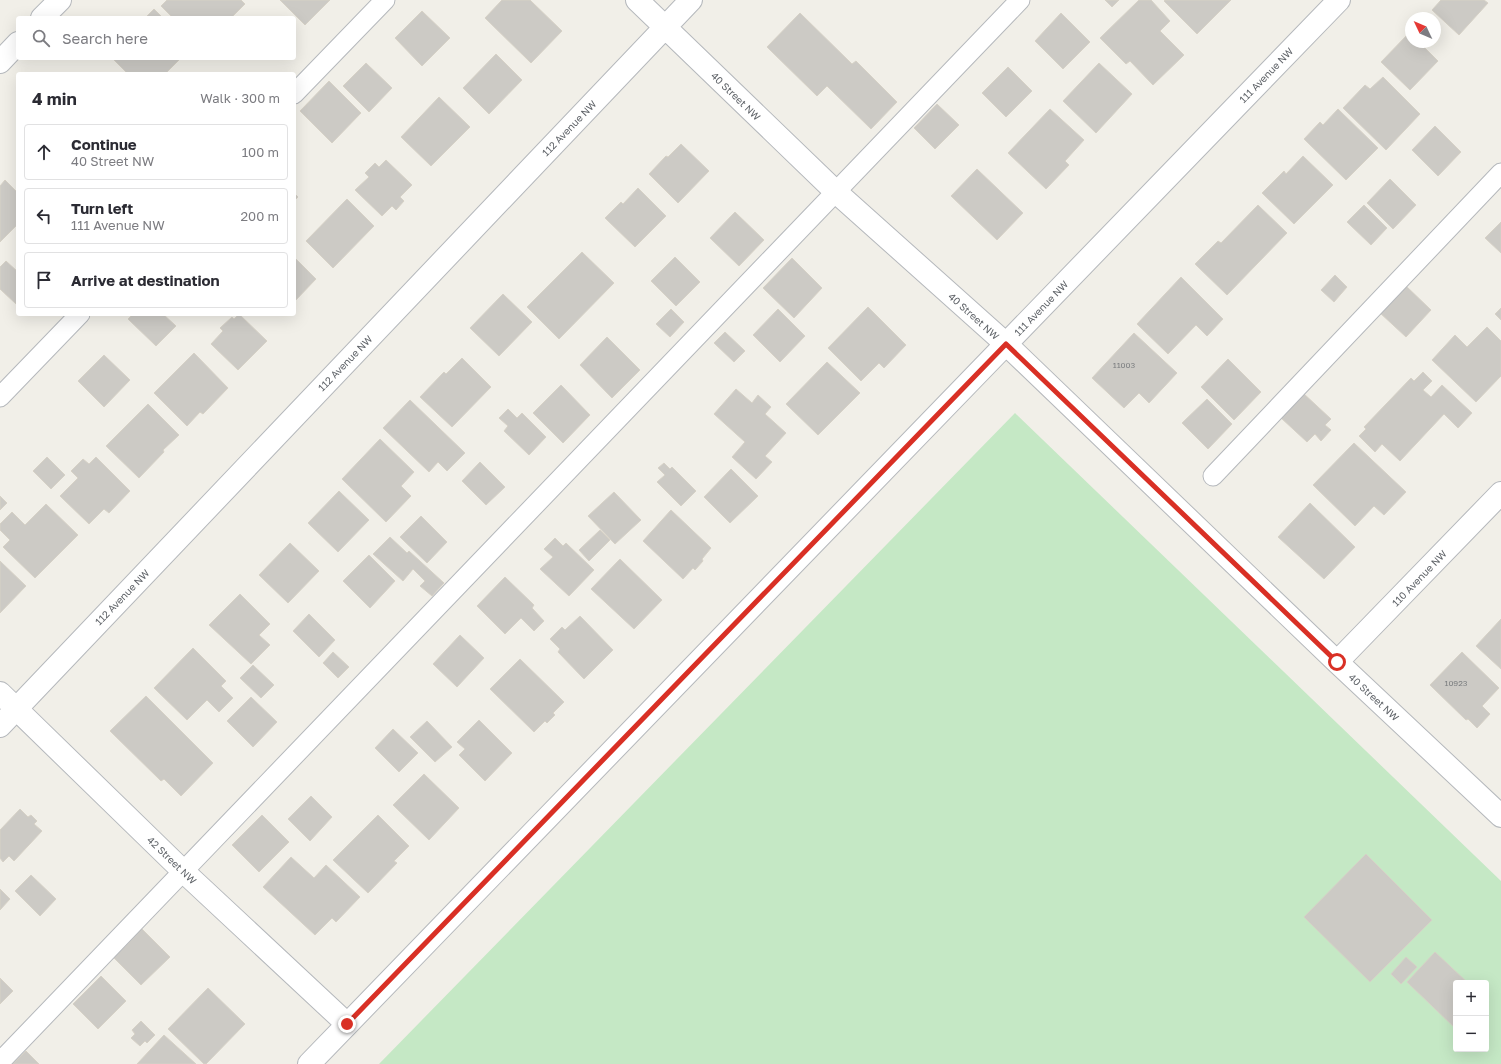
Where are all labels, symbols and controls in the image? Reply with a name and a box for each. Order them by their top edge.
north arrow [1405,12,1441,48]
search box [16,16,296,60]
icon: search [30,27,52,49]
text: Search here [62,29,148,47]
street label: 111 Avenue NW [1237,45,1296,105]
street label: 40 Street NW [709,69,764,123]
text: 4 min [32,88,77,109]
text: Walk · 300 m [200,90,280,106]
street label: 112 Avenue NW [539,97,599,158]
text: Continue [71,135,137,153]
icon: ahead [33,141,55,163]
text: 100 m [242,144,279,160]
text: 40 Street NW [71,153,154,169]
text: Turn left [71,199,133,217]
icon: left [33,205,55,227]
text: 200 m [241,208,279,224]
text: 111 Avenue NW [71,217,165,233]
icon: arrive [33,269,55,291]
text: Arrive at destination [71,271,220,289]
street label: 111 Avenue NW [1012,278,1071,338]
street label: 40 Street NW [946,290,1002,342]
street label: 112 Avenue NW [315,332,375,393]
house number: 11003 [1113,360,1135,370]
street label: 110 Avenue NW [1389,547,1449,609]
street label: 112 Avenue NW [92,566,152,627]
route start [1328,653,1346,671]
street label: 40 Street NW [1346,671,1402,724]
house number: 10923 [1445,678,1468,688]
street label: 42 Street NW [145,834,199,887]
map controls [1453,980,1489,1052]
button: + [1453,980,1489,1016]
route end [338,1015,356,1033]
button: − [1453,1016,1489,1052]

